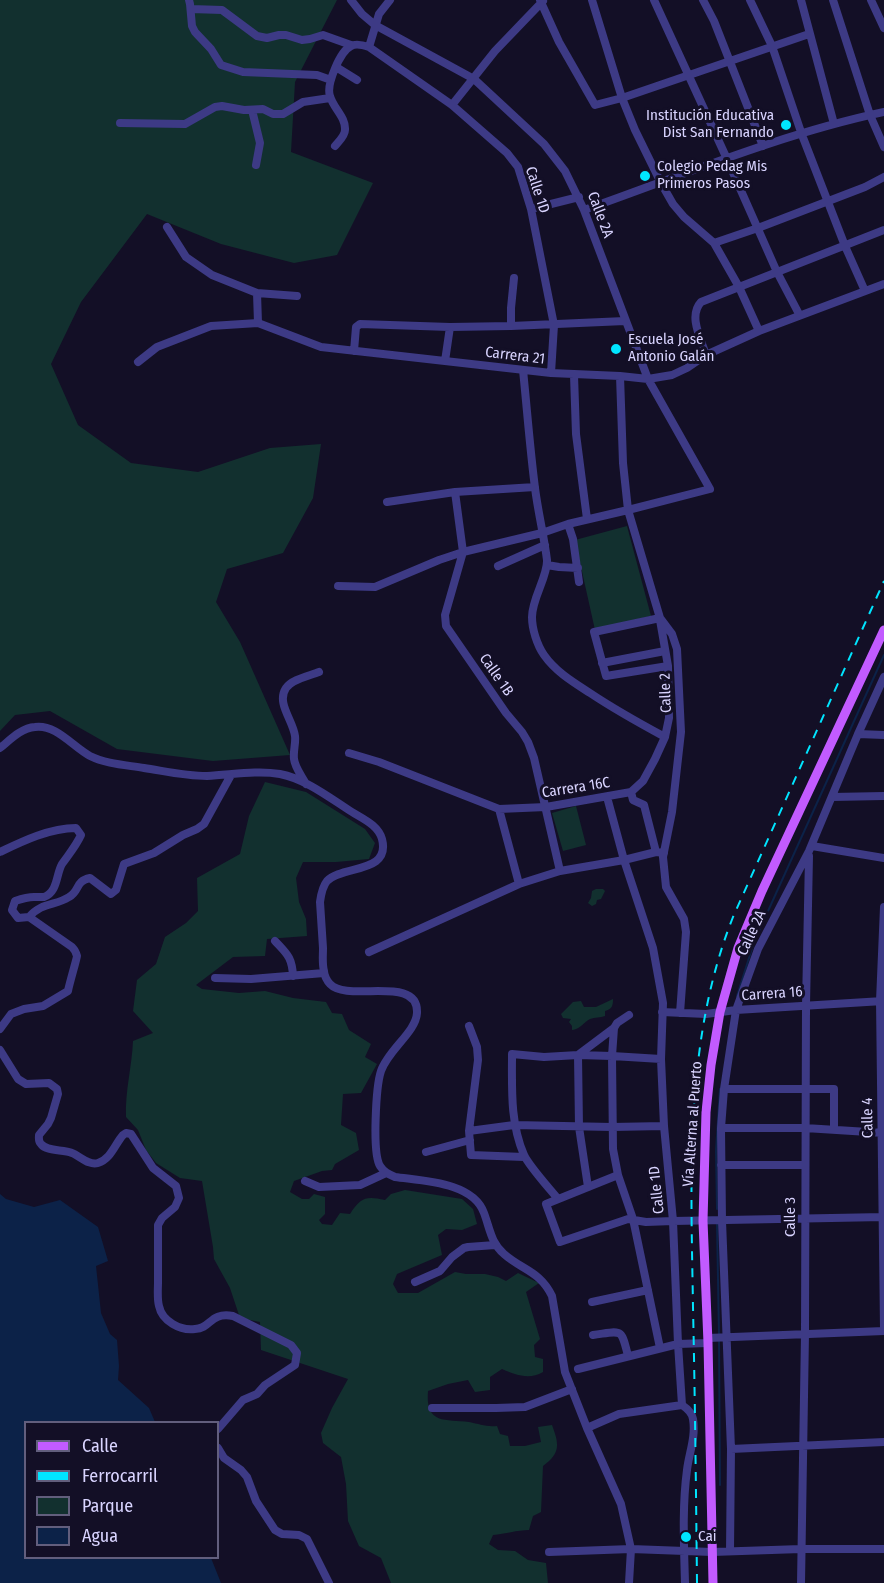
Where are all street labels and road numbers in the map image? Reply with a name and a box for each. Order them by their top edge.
street label: Calle 1D [521,164,553,216]
street label: Calle 2A [583,189,617,241]
street label: Carrera 21 [484,343,546,369]
street label: Calle 1B [475,650,517,700]
street label: Calle 2 [656,673,676,713]
street label: Carrera 16C [541,774,611,802]
street label: Calle 2A [734,907,770,959]
street label: Carrera 16 [741,983,803,1005]
street label: Vía Alterna al Puerto [680,1061,706,1187]
street label: Calle 4 [859,1097,877,1139]
street label: Calle 1D [646,1165,668,1215]
street label: Calle 3 [782,1197,800,1237]

